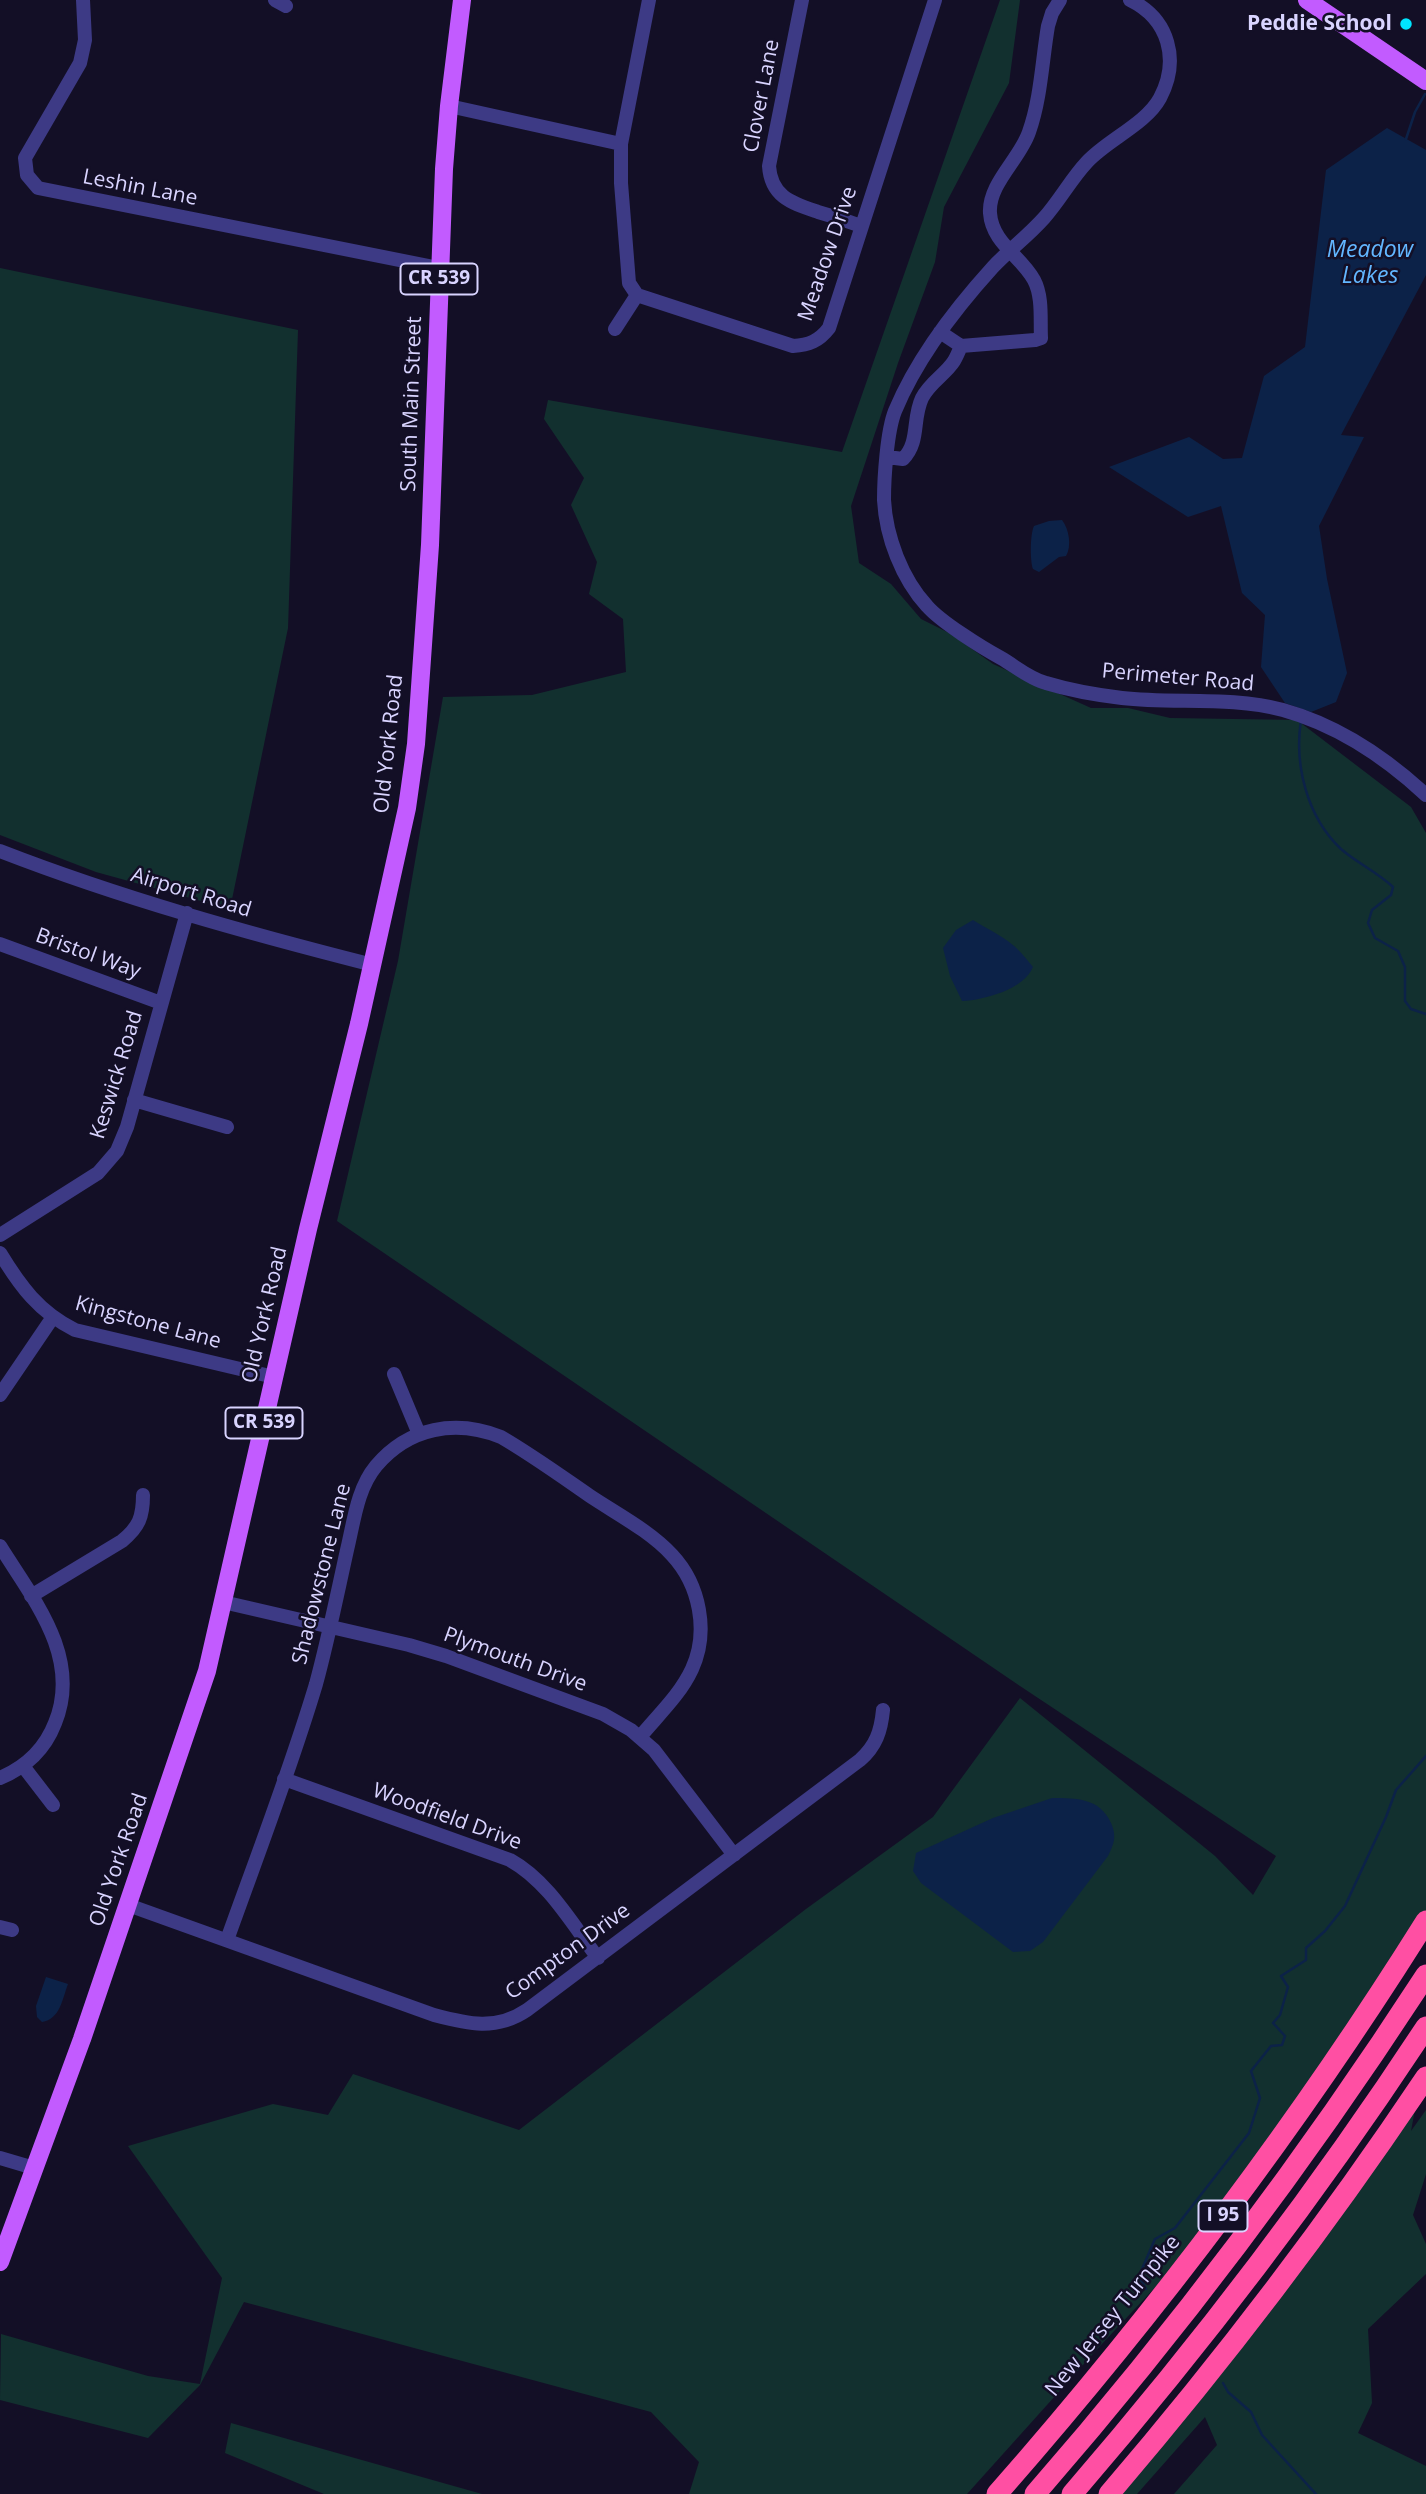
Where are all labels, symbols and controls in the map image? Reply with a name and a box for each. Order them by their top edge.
place label: Peddie School [1247,11,1392,37]
marker: Peddie School [1398,16,1414,32]
street label: Clover Lane [739,37,785,155]
street label: Leshin Lane [80,165,200,211]
street label: Meadow Drive [793,183,863,325]
water label: Meadow Lakes [1327,236,1413,290]
road number: CR 539 [400,264,478,294]
street label: South Main Street [396,316,428,492]
street label: Perimeter Road [1101,659,1255,697]
street label: Old York Road [369,673,409,815]
street label: Airport Road [128,863,254,923]
street label: Bristol Way [32,923,144,985]
street label: Keswick Road [86,1008,148,1142]
street label: Old York Road [237,1244,293,1386]
street label: Kingstone Lane [72,1291,224,1355]
road number: CR 539 [226,1408,302,1438]
street label: Shadowstone Lane [287,1481,357,1667]
street label: Plymouth Drive [440,1622,590,1698]
street label: Woodfield Drive [369,1778,525,1856]
street label: Old York Road [84,1790,154,1930]
street label: Compton Drive [501,1898,635,2006]
road number: I 95 [1198,2200,1248,2232]
street label: New Jersey Turnpike [1040,2230,1186,2402]

